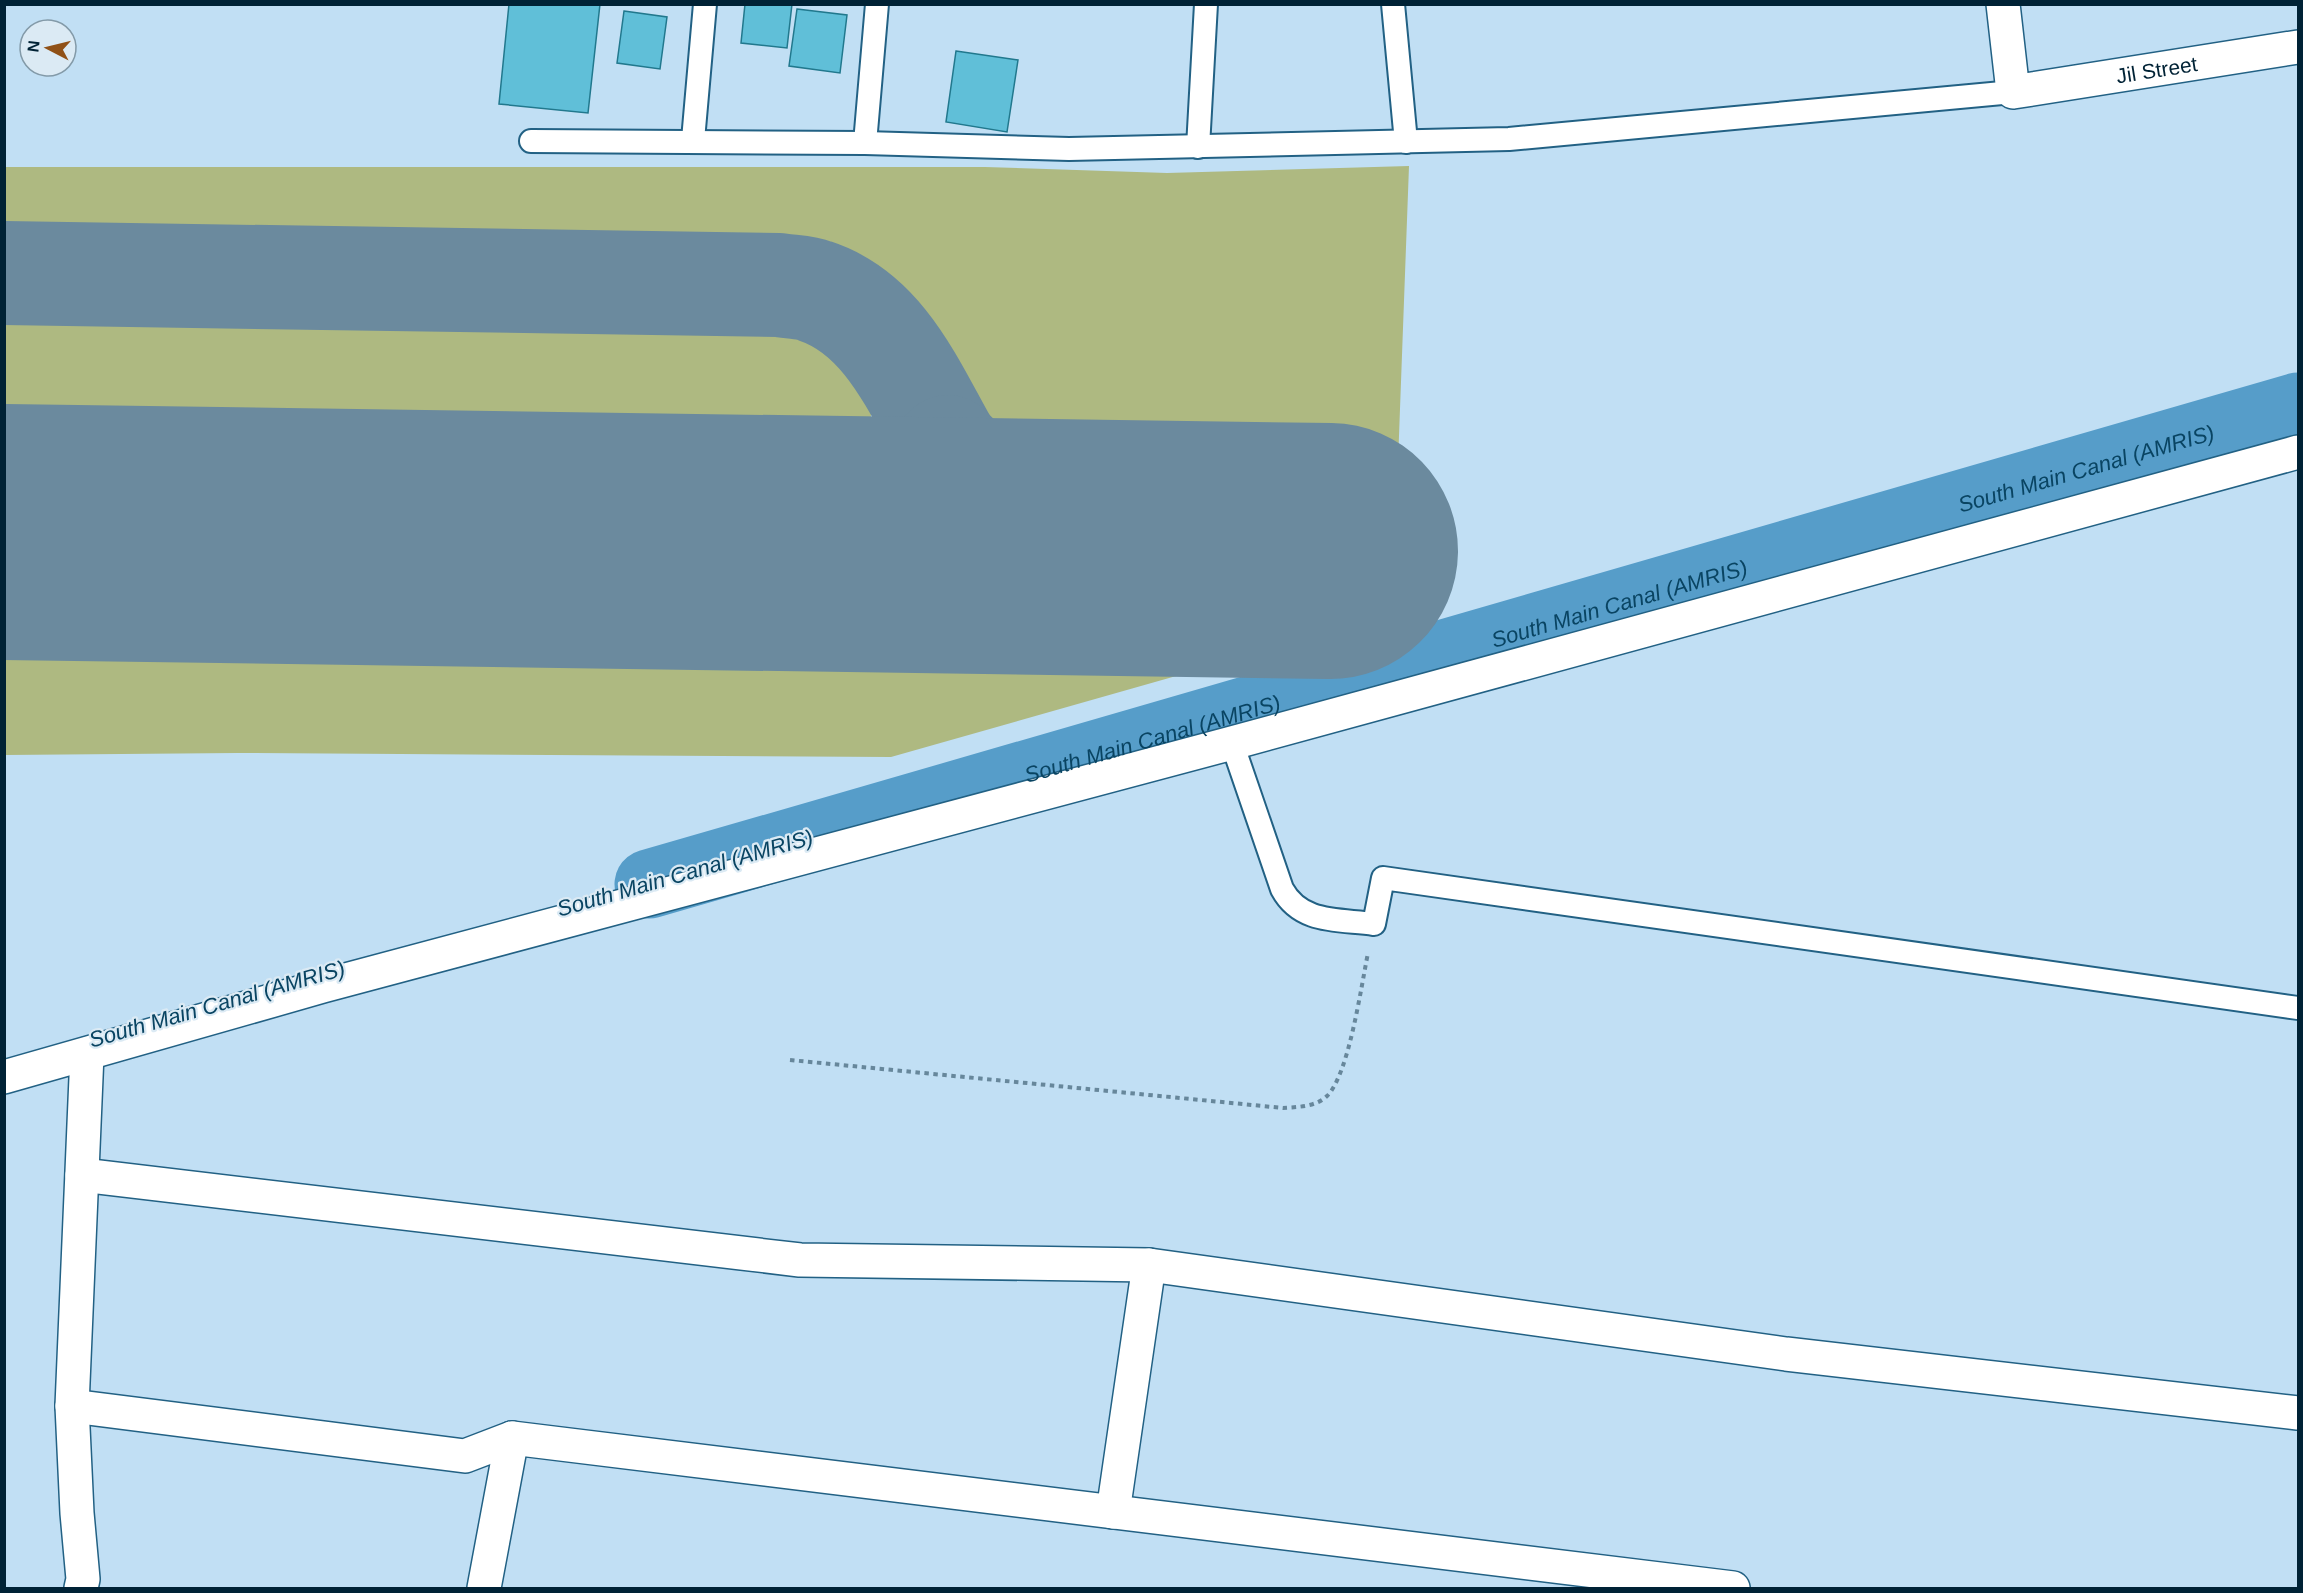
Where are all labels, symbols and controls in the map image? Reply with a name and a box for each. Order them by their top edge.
north arrow [18,18,78,78]
text: N [24,39,43,53]
street label: Jil Street [2114,52,2199,87]
water label: South Main Canal (AMRIS) [1955,419,2217,517]
water label: South Main Canal (AMRIS) [1488,554,1750,652]
water label: South Main Canal (AMRIS) [1021,689,1283,787]
water label: South Main Canal (AMRIS) [554,824,816,922]
water label: South Main Canal (AMRIS) [86,955,348,1053]

